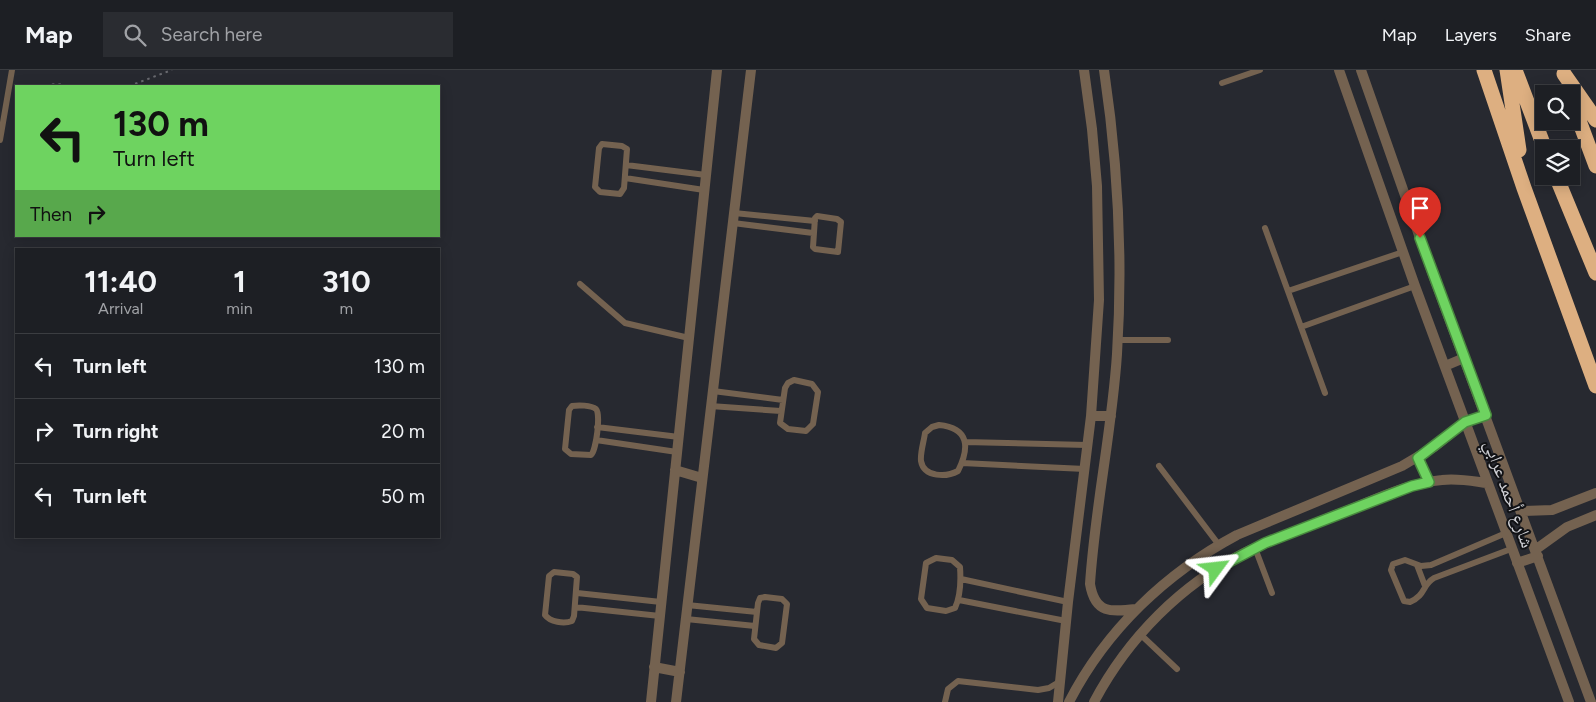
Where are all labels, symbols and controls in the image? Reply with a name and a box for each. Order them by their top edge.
search box [103,12,453,57]
text: Map [25,20,73,49]
icon: search [121,21,149,49]
text: Search here [161,23,262,46]
text: Map [1382,24,1417,46]
text: Layers [1445,24,1497,46]
text: Share [1525,24,1571,46]
map controls [1535,85,1580,185]
button: search [1535,85,1580,130]
text: 130 m [113,103,209,145]
icon: left [30,105,95,170]
button: layers [1535,140,1580,185]
text: Turn left [113,145,195,172]
pin [1399,187,1441,238]
icon: arrive [1406,194,1434,222]
icon: right [82,200,110,228]
text: Then [30,203,72,226]
text: 11:40 [84,263,157,300]
text: 1 [233,263,246,300]
text: 310 [322,263,371,300]
text: Arrival [98,299,143,318]
text: min [226,299,253,318]
text: m [339,299,353,318]
icon: left [30,352,58,380]
text: Turn left [73,355,147,378]
text: 130 m [374,355,425,378]
icon: right [30,417,58,445]
text: Turn right [73,420,159,443]
text: 20 m [381,420,425,443]
street label: شارع أحمد عرابي [1476,437,1539,552]
icon: left [30,482,58,510]
text: Turn left [73,485,147,508]
text: 50 m [381,485,425,508]
position arrow [1189,542,1241,594]

